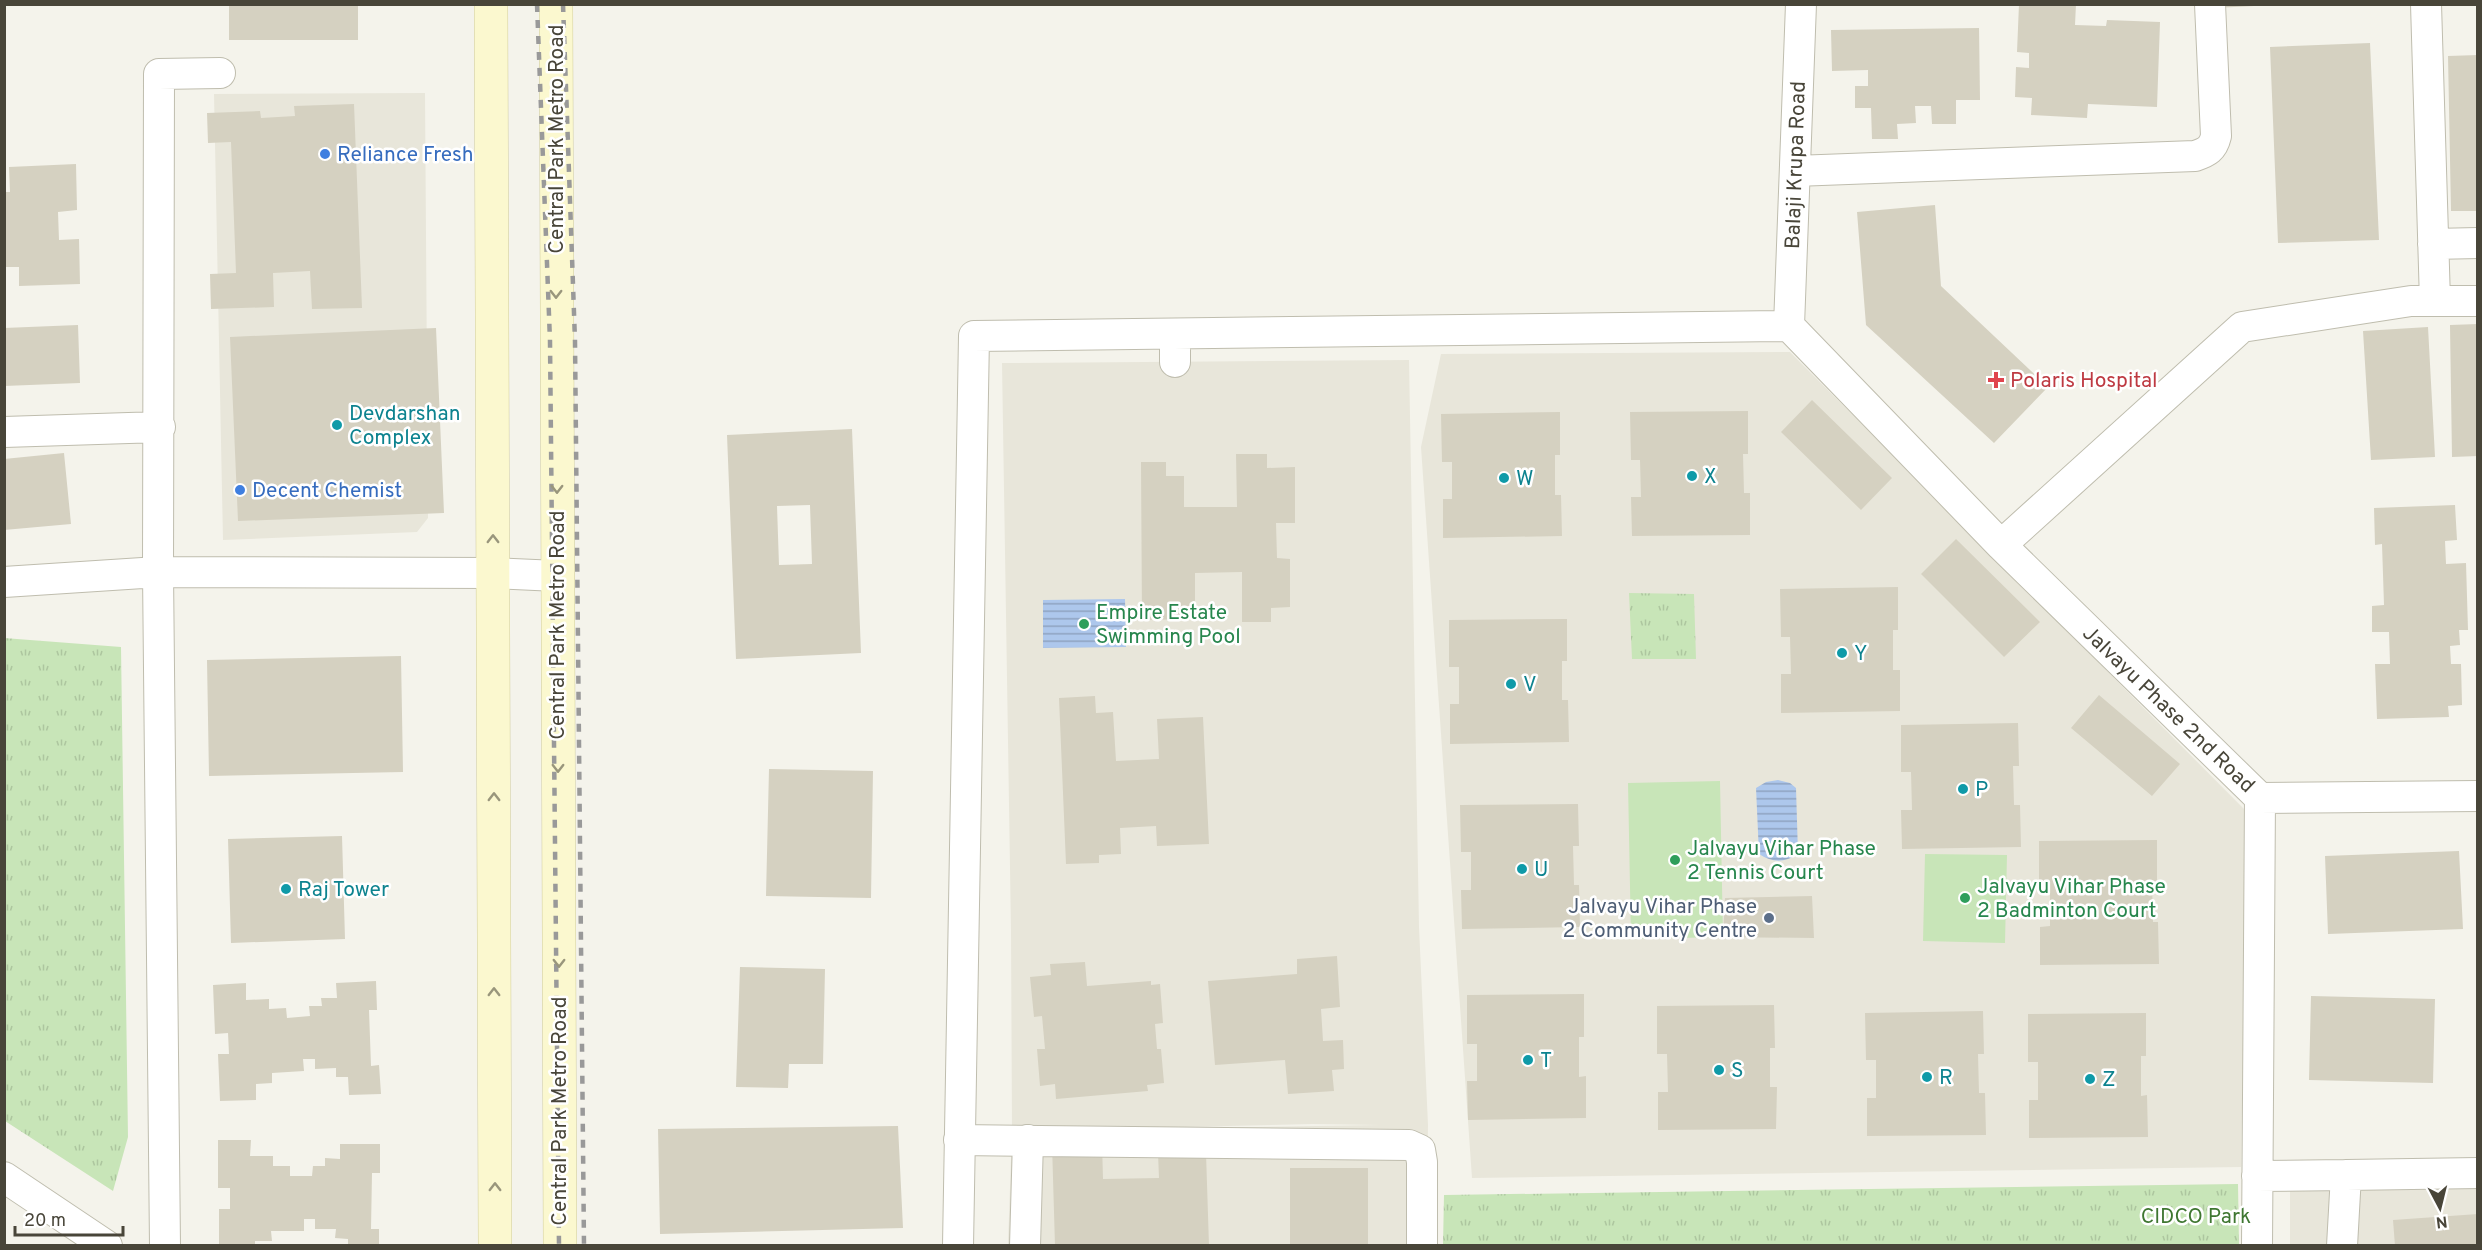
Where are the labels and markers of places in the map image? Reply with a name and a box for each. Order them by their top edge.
place label: Reliance Fresh [337,142,474,169]
marker: Reliance Fresh [318,147,332,161]
place label: Polaris Hospital [2010,368,2158,395]
marker: Polaris Hospital [1987,371,2005,389]
place label: Devdarshan Complex [349,401,461,452]
marker: Devdarshan Complex [330,418,344,432]
place label: X [1704,464,1717,491]
place label: W [1516,466,1534,493]
marker: X [1685,469,1699,483]
marker: W [1497,471,1511,485]
place label: Decent Chemist [252,478,402,505]
marker: Decent Chemist [233,483,247,497]
place label: Empire Estate Swimming Pool [1096,600,1241,651]
marker: Empire Estate Swimming Pool [1077,617,1091,631]
place label: Y [1854,641,1867,668]
marker: Y [1835,646,1849,660]
place label: V [1523,672,1537,699]
marker: V [1504,677,1518,691]
place label: P [1975,777,1988,804]
marker: P [1956,782,1970,796]
place label: Jalvayu Vihar Phase 2 Tennis Court [1687,836,1876,887]
marker: Jalvayu Vihar Phase 2 Tennis Court [1668,853,1682,867]
place label: U [1534,857,1548,884]
marker: U [1515,862,1529,876]
place label: Jalvayu Vihar Phase 2 Badminton Court [1977,874,2166,925]
place label: Raj Tower [298,877,389,904]
marker: Raj Tower [279,882,293,896]
marker: Jalvayu Vihar Phase 2 Badminton Court [1958,891,1972,905]
place label: Jalvayu Vihar Phase 2 Community Centre [1563,894,1757,945]
marker: Jalvayu Vihar Phase 2 Community Centre [1762,911,1776,925]
place label: T [1540,1048,1552,1075]
marker: T [1521,1053,1535,1067]
place label: S [1731,1058,1744,1085]
marker: S [1712,1063,1726,1077]
place label: R [1939,1065,1953,1092]
place label: Z [2102,1067,2116,1094]
marker: R [1920,1070,1934,1084]
marker: Z [2083,1072,2097,1086]

